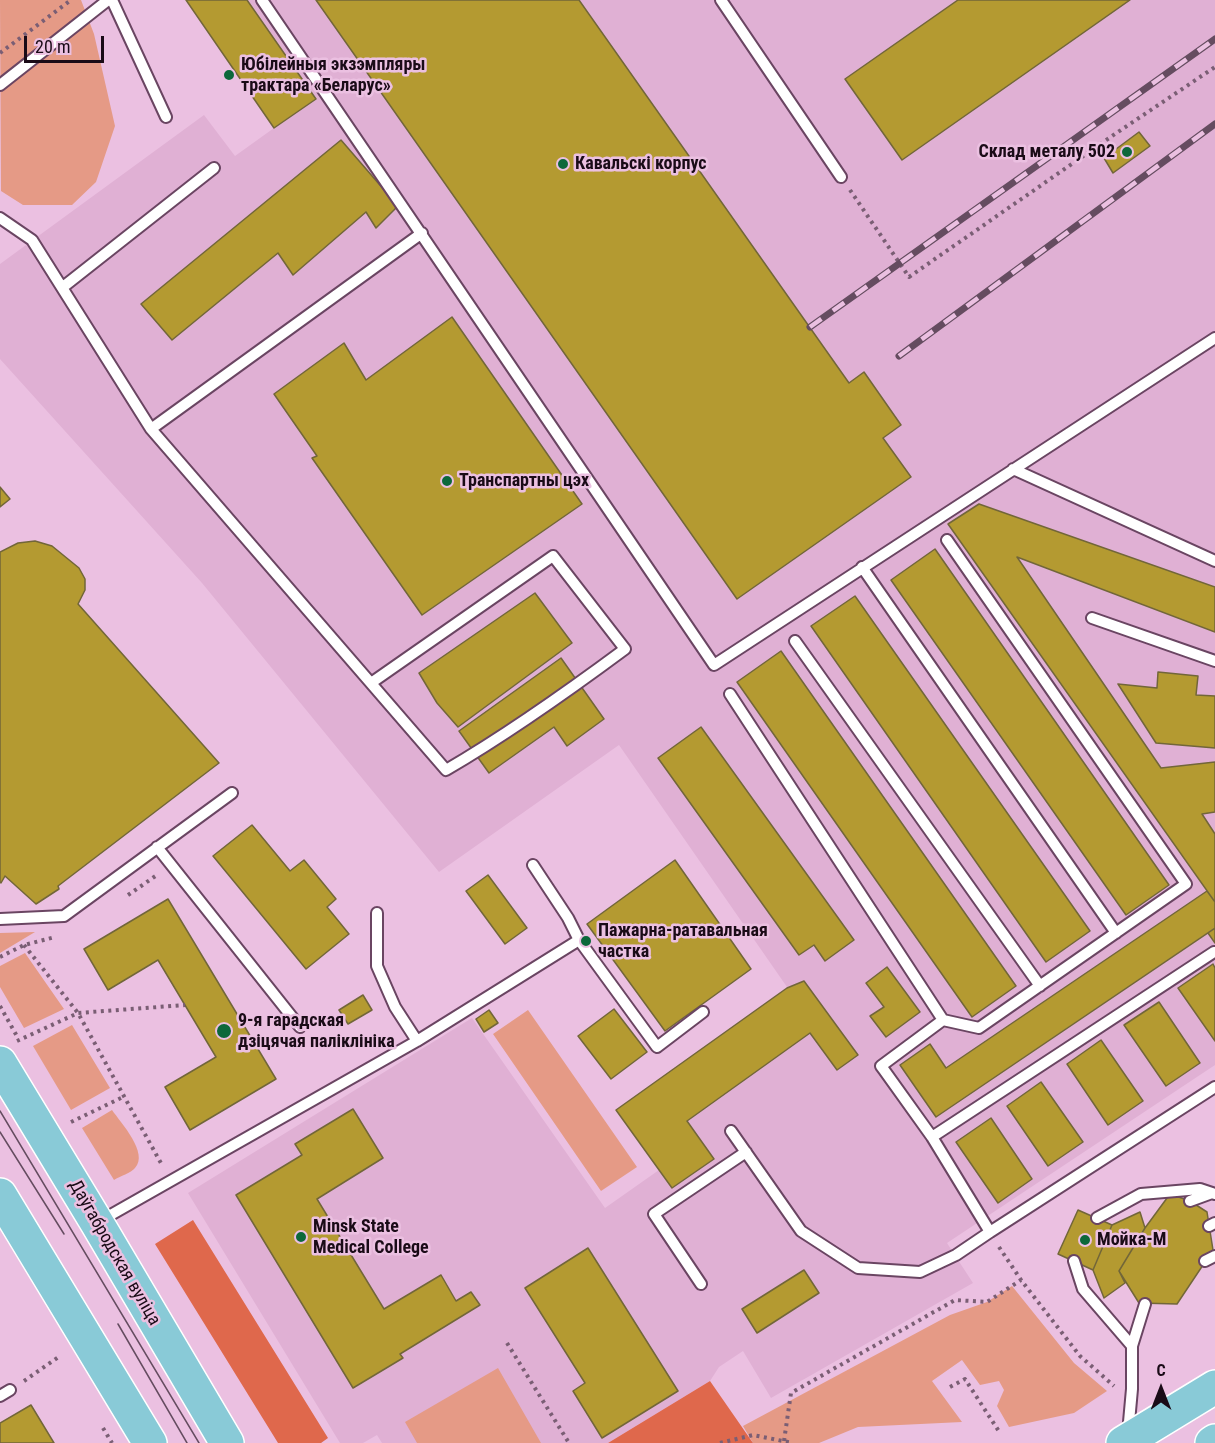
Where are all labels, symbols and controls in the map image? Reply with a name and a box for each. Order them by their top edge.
scale bar [27,24,106,62]
text: 20 m [35,36,70,57]
place label: Юбілейныя экзэмпляры трактара «Беларус» [241,54,426,97]
marker: Юбілейныя экзэмпляры трактара «Беларус» [222,68,236,82]
place label: Склад металу 502 [978,141,1115,163]
marker: Склад металу 502 [1120,145,1134,159]
place label: Кавальскі корпус [575,153,707,175]
marker: Кавальскі корпус [556,157,570,171]
place label: Транспартны цэх [459,470,589,492]
marker: Транспартны цэх [440,474,454,488]
place label: Пажарна-ратавальная частка [598,920,768,962]
marker: Пажарна-ратавальная частка [579,934,593,948]
place label: 9-я гарадская дзіцячая паліклініка [238,1010,395,1052]
marker: 9-я гарадская дзіцячая паліклініка [215,1022,233,1040]
street label: Даўгабродская вуліца [64,1176,164,1330]
place label: Minsk State Medical College [313,1216,429,1258]
place label: Мойка-М [1097,1229,1166,1251]
marker: Minsk State Medical College [294,1230,308,1244]
marker: Мойка-М [1078,1233,1092,1247]
north arrow [1131,1359,1191,1419]
text: С [1156,1361,1166,1380]

